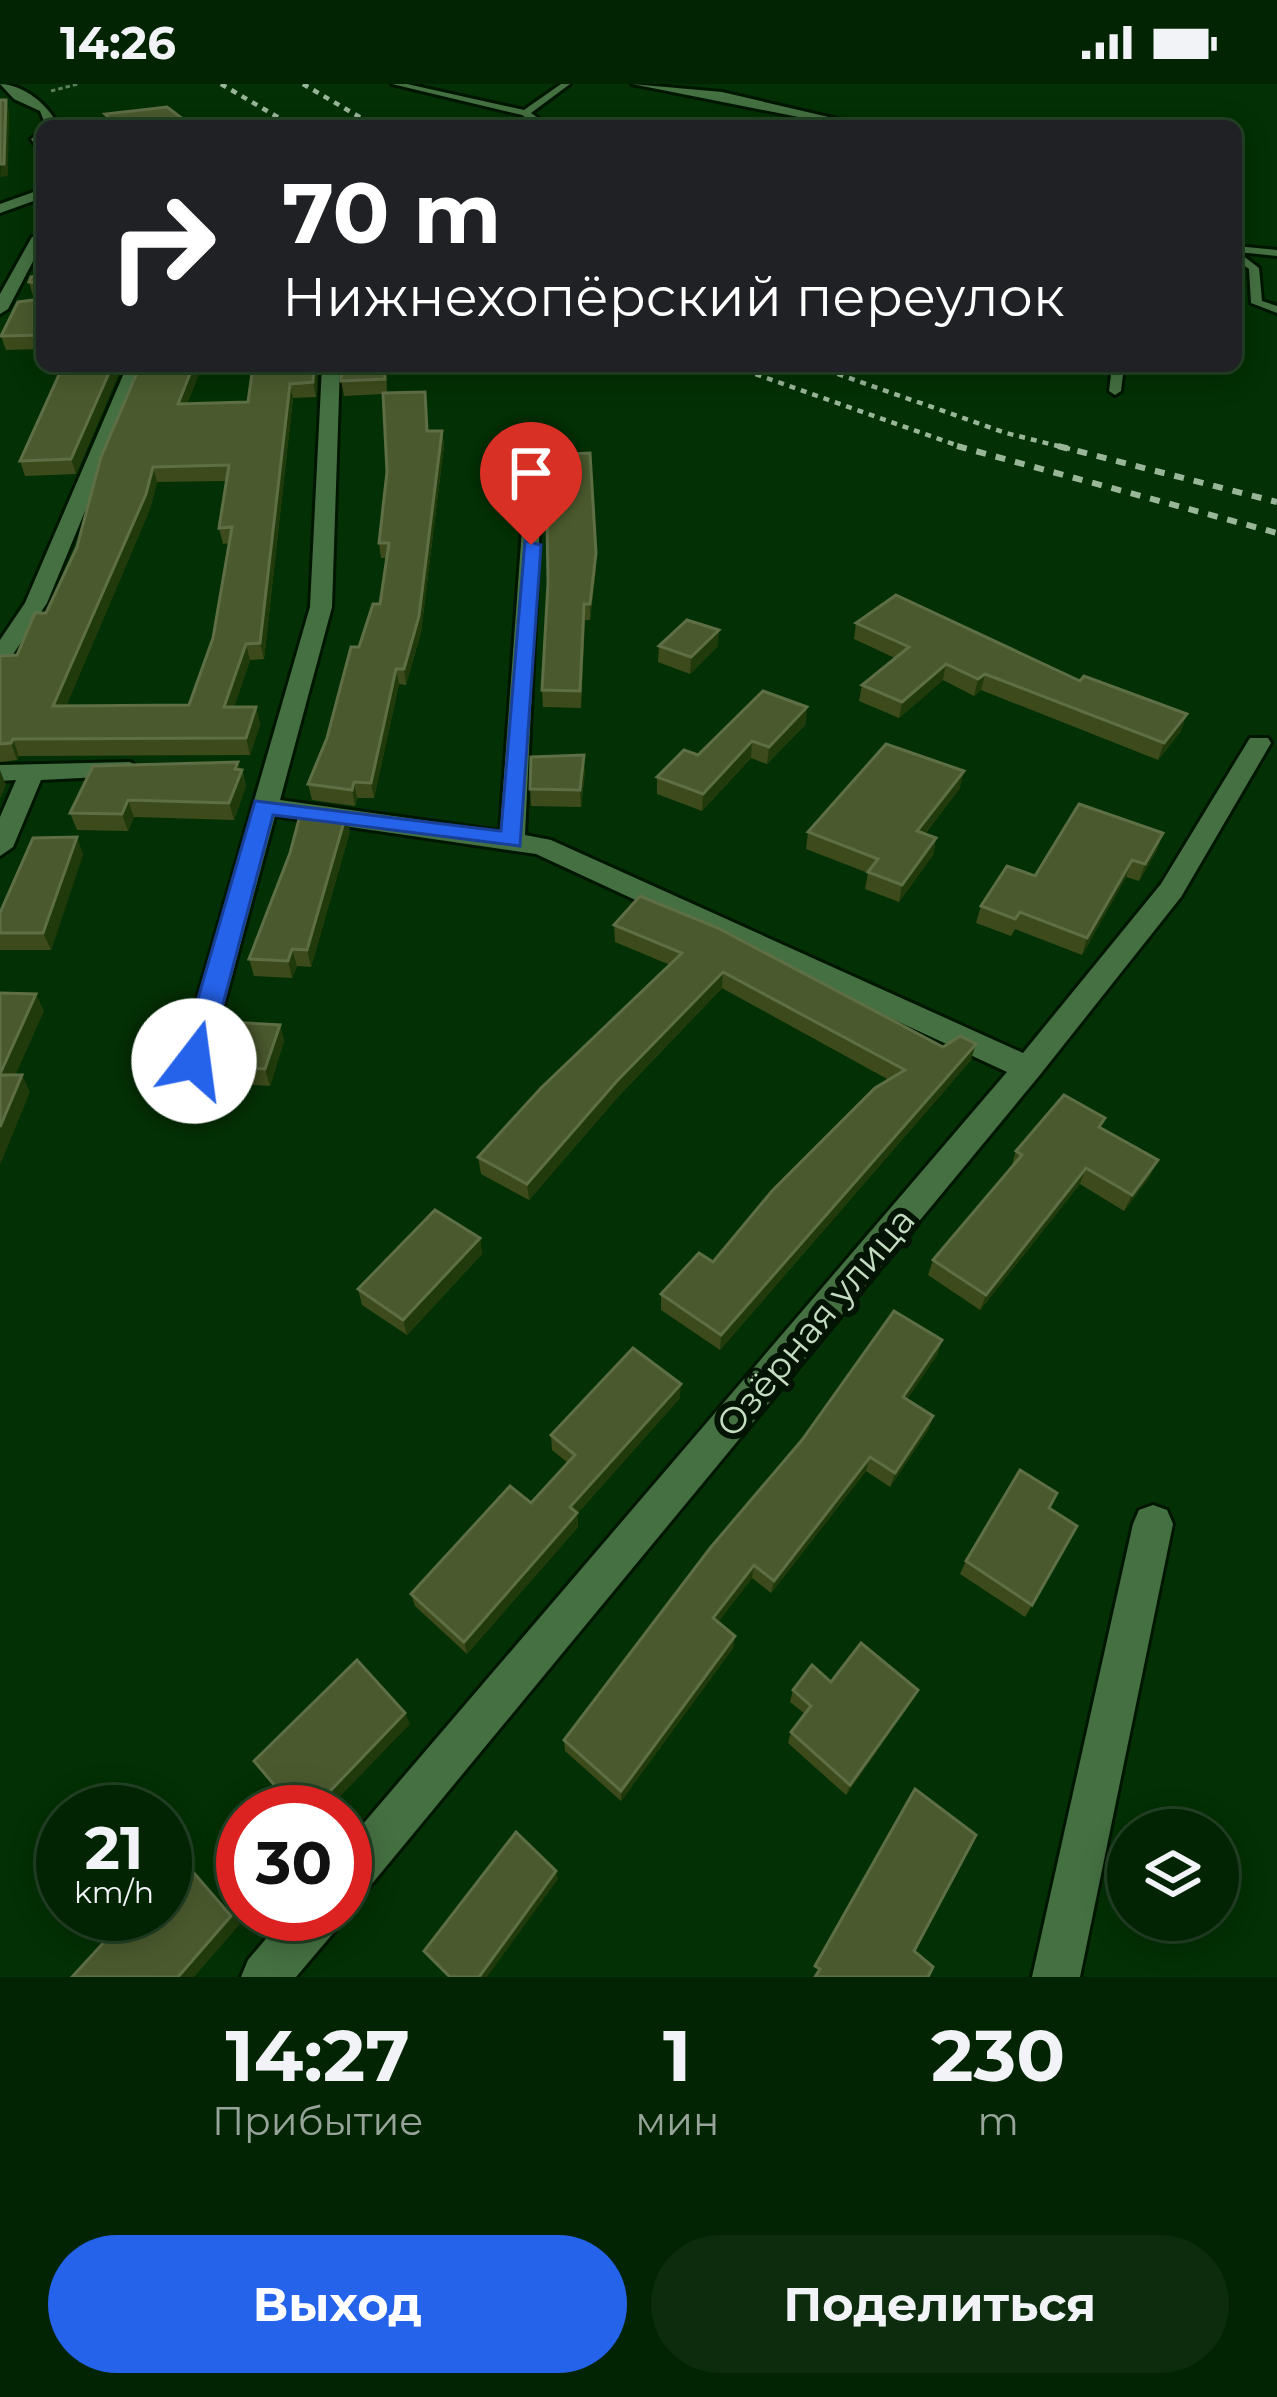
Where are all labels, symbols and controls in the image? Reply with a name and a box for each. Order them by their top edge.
text: 14:26 [60,15,176,70]
text: 70 m [282,162,501,264]
icon: right [84,168,240,324]
text: Нижнехопёрский переулок [282,264,1064,330]
pin [480,422,582,545]
icon: arrive [498,440,564,506]
position arrow [131,998,257,1124]
street label: Озёрная улица [706,1198,924,1446]
speed limit sign: 30 [216,1785,372,1941]
map controls [1107,1809,1239,1941]
button: layers [1107,1809,1239,1941]
text: 21 [85,1811,143,1884]
text: km/h [74,1874,154,1911]
text: 14:27 [225,2011,410,2099]
text: 1 [663,2011,691,2099]
text: 230 [931,2011,1065,2099]
text: Прибытие [212,2097,423,2145]
text: мин [635,2097,719,2145]
text: m [977,2097,1019,2145]
button: Выход [48,2235,627,2373]
button: Поделиться [651,2235,1229,2373]

